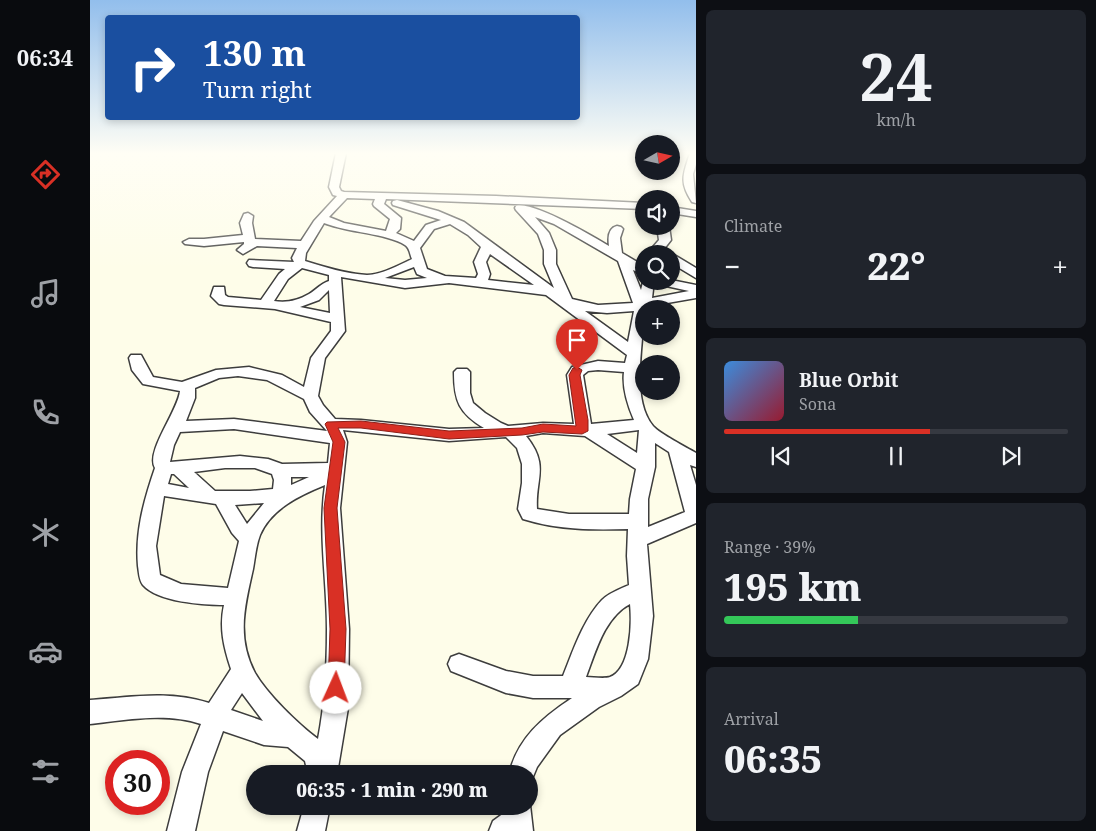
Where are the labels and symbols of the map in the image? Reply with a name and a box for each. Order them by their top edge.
north arrow [635,135,680,180]
pin [556,319,598,370]
position arrow [309,661,361,713]
speed limit sign: 30 [105,750,170,815]

